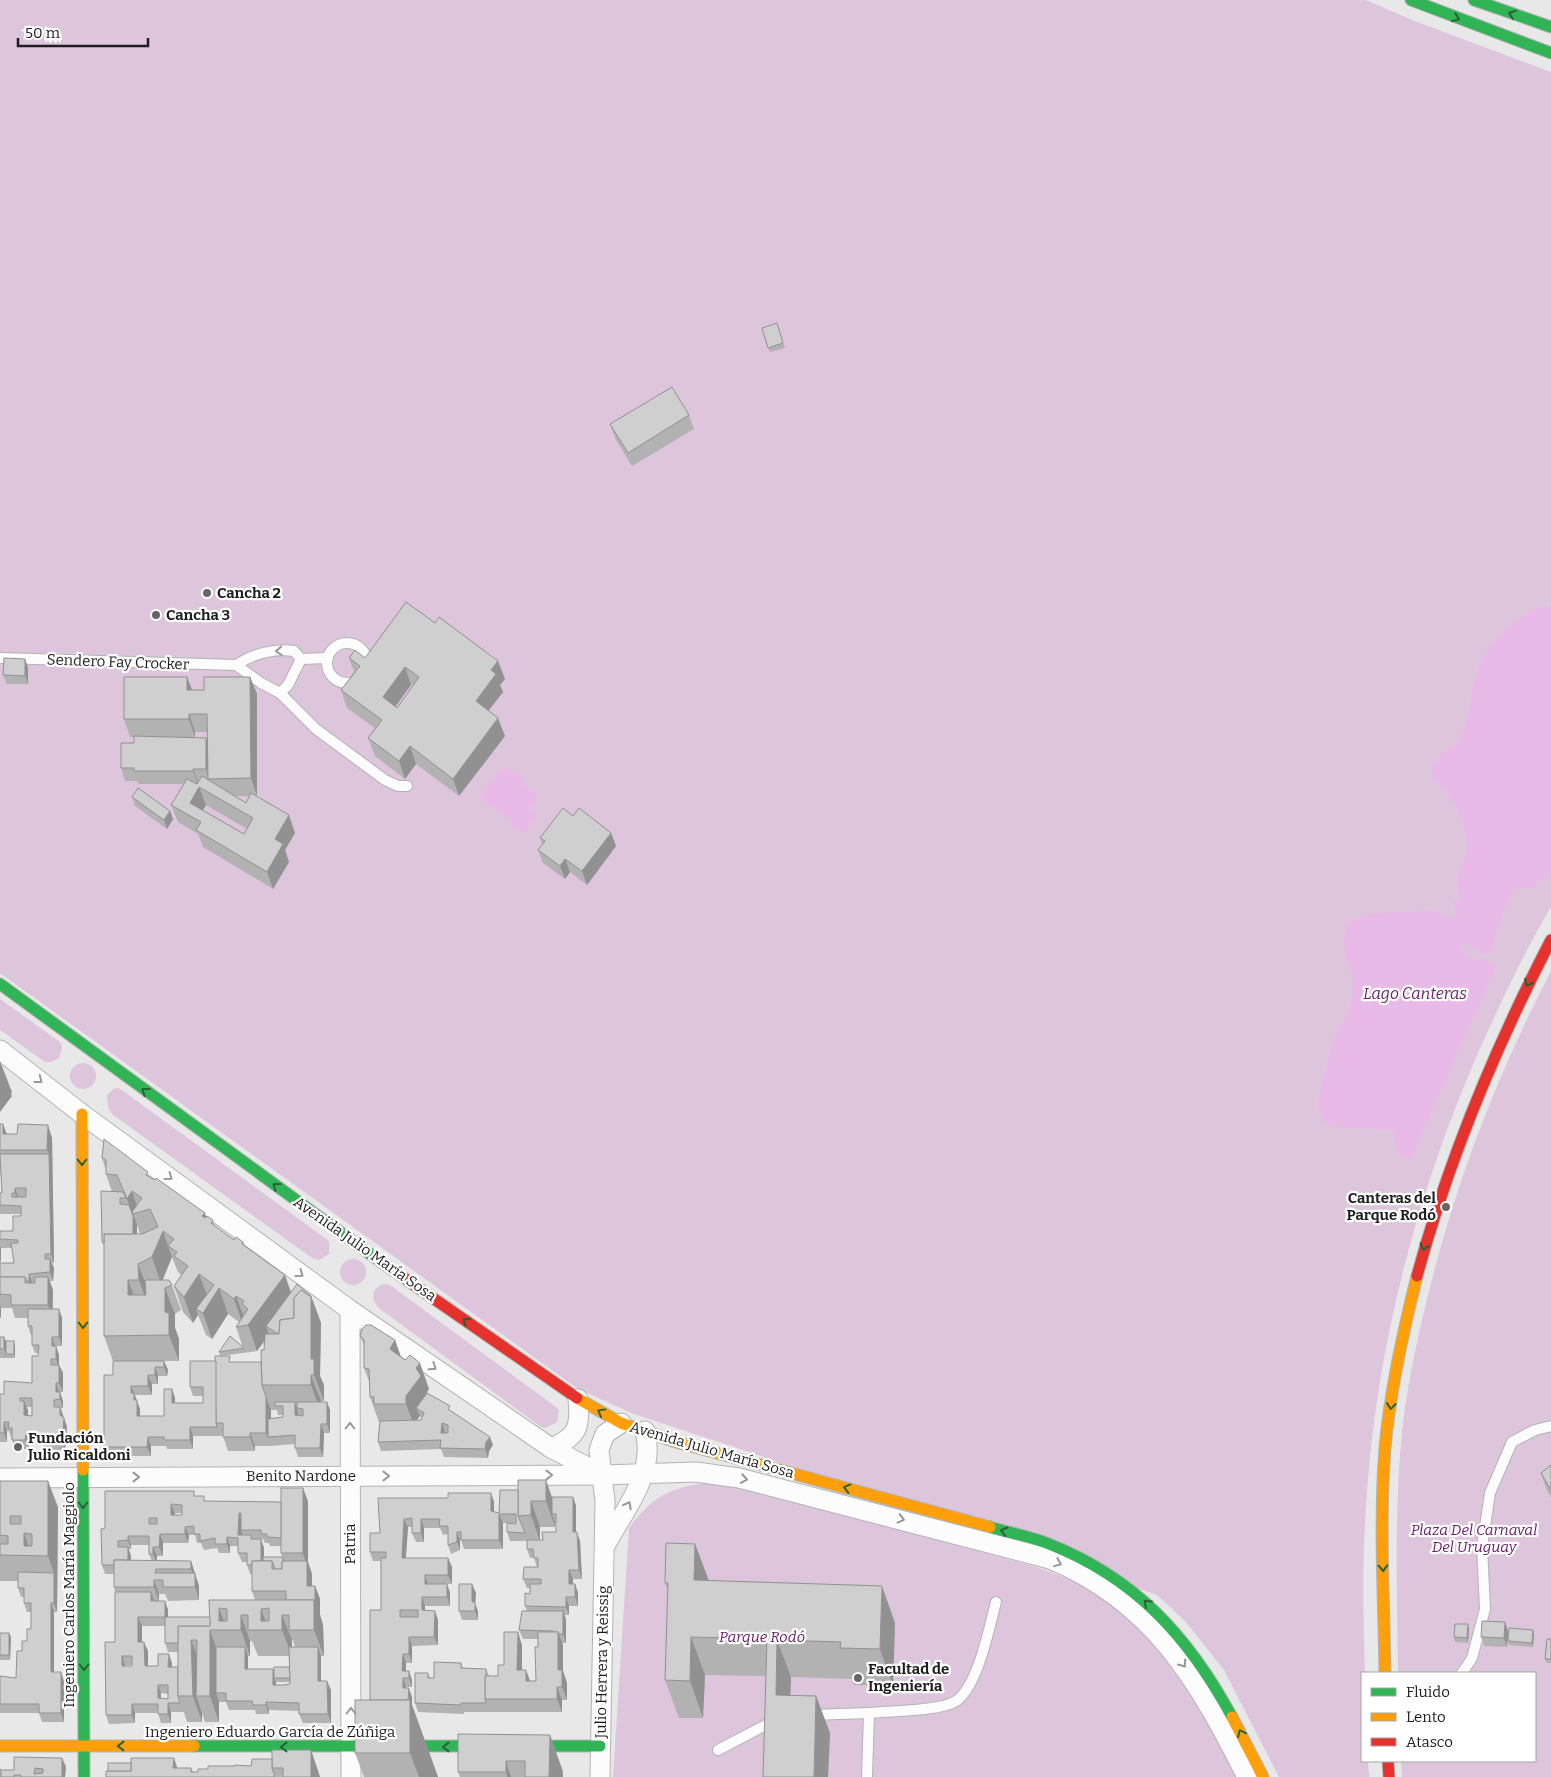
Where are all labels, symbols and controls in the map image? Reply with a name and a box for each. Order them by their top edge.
one-way arrow [1509,10,1517,20]
one-way arrow [1451,12,1460,22]
scale bar [18,15,148,47]
text: 50 m [25,24,61,42]
place label: Cancha 2 [217,584,281,602]
marker: Cancha 2 [201,587,213,599]
place label: Cancha 3 [166,606,230,624]
marker: Cancha 3 [150,609,162,621]
one-way arrow [275,645,283,656]
street label: Sendero Fay Crocker [46,651,190,673]
one-way arrow [1524,977,1534,986]
water label: Lago Canteras [1363,984,1467,1003]
one-way arrow [33,1074,43,1083]
one-way arrow [141,1088,151,1097]
one-way arrow [77,1159,87,1167]
one-way arrow [163,1172,172,1180]
one-way arrow [273,1184,282,1192]
place label: Canteras del Parque Rodó [1347,1189,1436,1224]
street label: Avenida Julio María Sosa [290,1193,440,1305]
marker: Canteras del Parque Rodó [1440,1201,1452,1213]
one-way arrow [1419,1243,1429,1251]
one-way arrow [294,1268,303,1276]
one-way arrow [462,1318,472,1327]
one-way arrow [78,1322,88,1329]
one-way arrow [427,1361,436,1370]
one-way arrow [1386,1402,1396,1410]
one-way arrow [597,1408,606,1418]
street label: Avenida Julio María Sosa [628,1418,796,1482]
one-way arrow [345,1422,355,1430]
place label: Fundación Julio Ricaldoni [27,1429,131,1464]
marker: Fundación Julio Ricaldoni [12,1441,24,1453]
street label: Benito Nardone [246,1467,356,1485]
one-way arrow [545,1470,553,1480]
one-way arrow [382,1471,390,1481]
one-way arrow [132,1472,140,1482]
one-way arrow [740,1473,748,1484]
street label: Ingeniero Carlos María Maggiolo [60,1482,78,1708]
one-way arrow [842,1483,851,1494]
one-way arrow [621,1501,631,1510]
one-way arrow [78,1502,88,1509]
one-way arrow [897,1513,906,1524]
park label: Plaza Del Carnaval Del Uruguay [1411,1521,1537,1556]
street label: Patria [341,1523,359,1565]
one-way arrow [999,1526,1008,1537]
one-way arrow [1053,1556,1062,1567]
one-way arrow [1378,1564,1388,1572]
street label: Julio Herrera y Reissig [592,1585,612,1740]
one-way arrow [1143,1600,1152,1609]
park label: Parque Rodó [719,1628,805,1646]
one-way arrow [1177,1658,1186,1668]
place label: Facultad de Ingeniería [868,1660,949,1695]
one-way arrow [79,1664,89,1672]
marker: Facultad de Ingeniería [852,1672,864,1684]
legend [1361,1672,1536,1762]
text: Fluido [1406,1683,1450,1701]
one-way arrow [346,1707,356,1714]
text: Lento [1406,1708,1446,1726]
street label: Ingeniero Eduardo García de Zúñiga [145,1723,395,1741]
one-way arrow [1238,1730,1248,1739]
text: Atasco [1406,1733,1453,1751]
one-way arrow [117,1741,125,1751]
one-way arrow [280,1742,288,1752]
one-way arrow [442,1742,450,1752]

